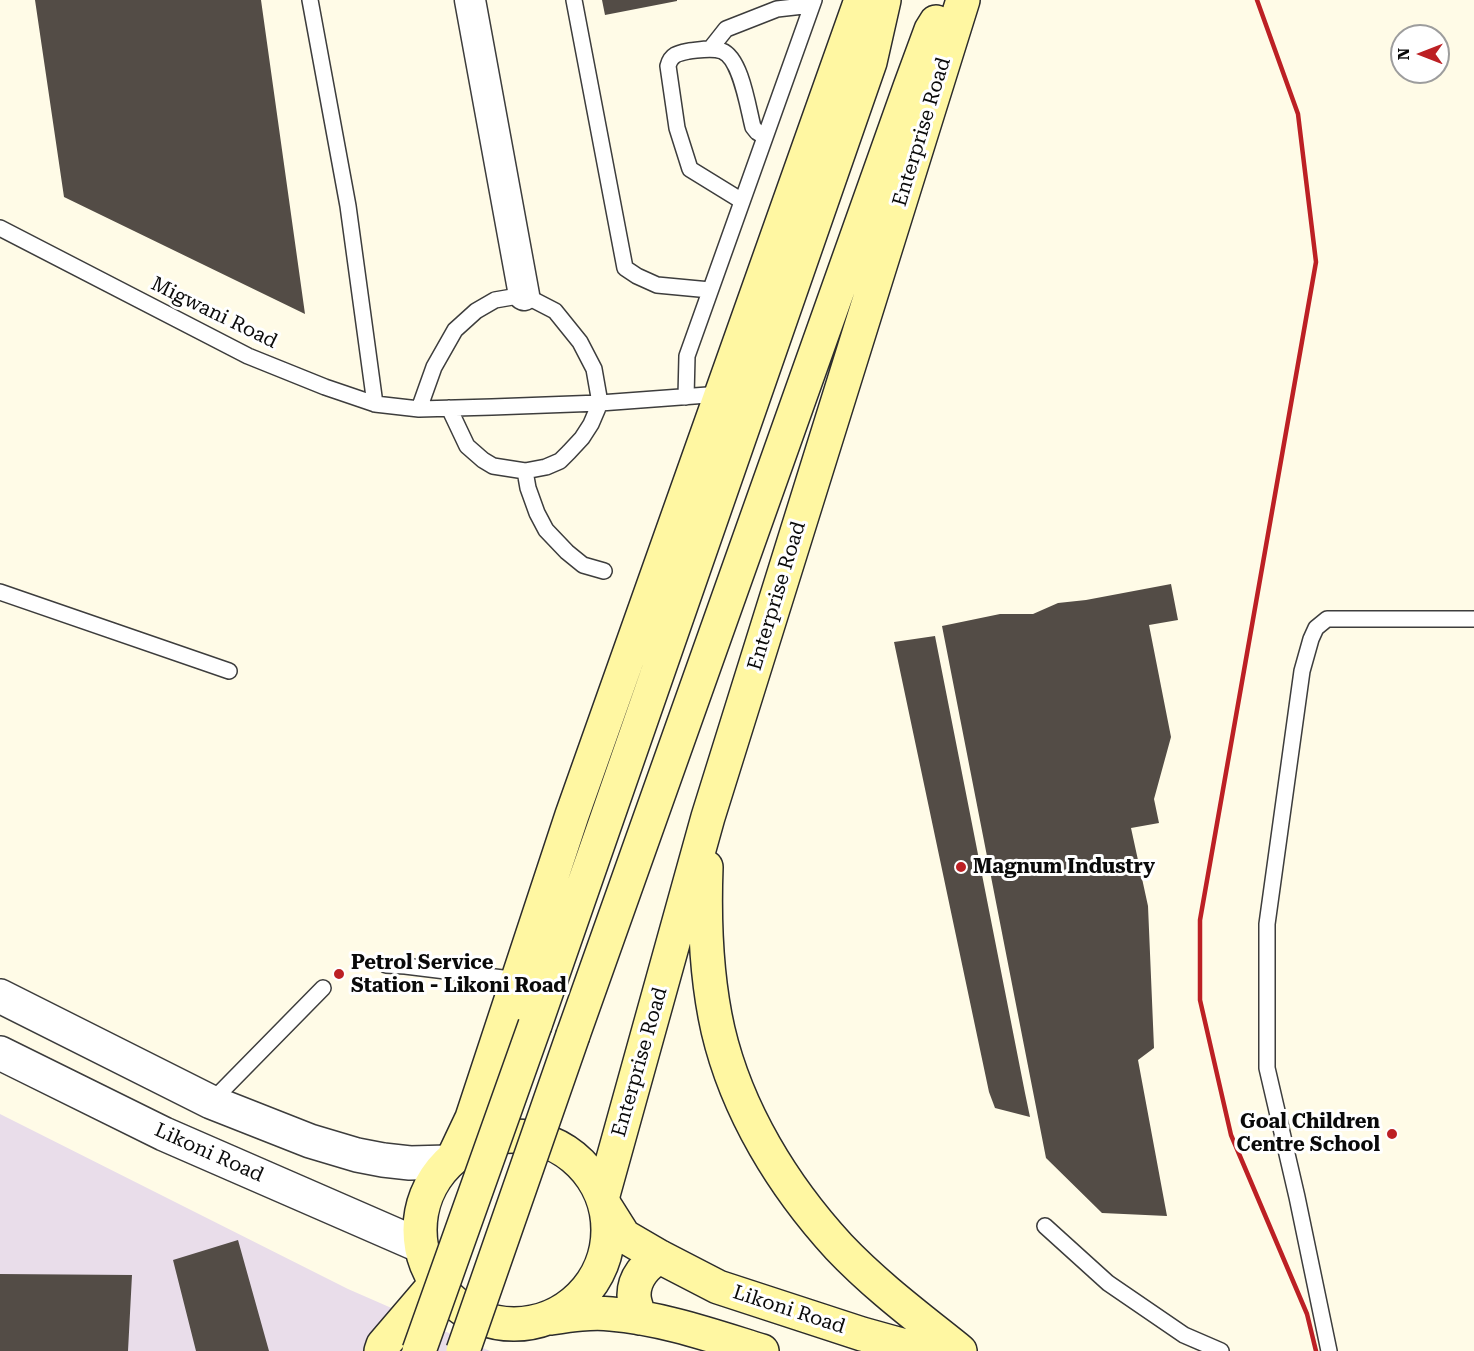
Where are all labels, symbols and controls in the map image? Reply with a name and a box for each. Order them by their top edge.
north arrow [1390,24,1450,84]
text: N [1394,48,1413,60]
street label: Enterprise Road [888,55,956,209]
street label: Migwani Road [147,272,281,354]
street label: Enterprise Road [743,519,811,673]
place label: Magnum Industry [973,855,1155,879]
marker: Magnum Industry [954,860,968,874]
place label: Petrol Service Station - Likoni Road [351,951,567,998]
marker: Petrol Service Station - Likoni Road [332,967,346,981]
street label: Enterprise Road [607,984,673,1140]
place label: Goal Children Centre School [1236,1110,1380,1157]
street label: Likoni Road [151,1118,267,1188]
marker: Goal Children Centre School [1385,1127,1399,1141]
street label: Likoni Road [730,1281,848,1339]

